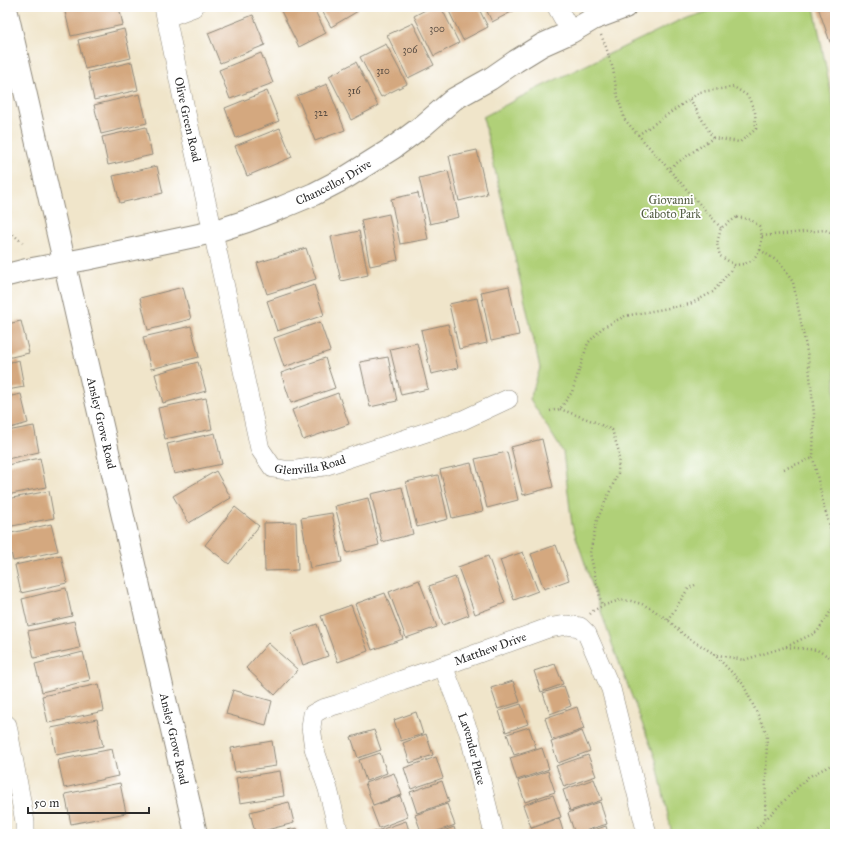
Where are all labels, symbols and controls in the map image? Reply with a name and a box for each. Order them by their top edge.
house number: 300 [429,23,445,35]
house number: 306 [403,44,418,56]
house number: 310 [376,65,390,77]
street label: Olive Green Road [172,76,204,163]
house number: 316 [347,85,361,97]
house number: 322 [314,107,328,119]
street label: Chancellor Drive [293,156,374,208]
park label: Giovanni Caboto Park [641,193,701,221]
street label: Ansley Grove Road [84,375,119,470]
street label: Glenvilla Road [273,452,347,477]
street label: Matthew Drive [452,629,528,668]
street label: Ansley Grove Road [157,691,191,786]
street label: Lavender Place [455,711,489,786]
scale bar [28,789,149,815]
text: 50 m [34,796,59,810]

